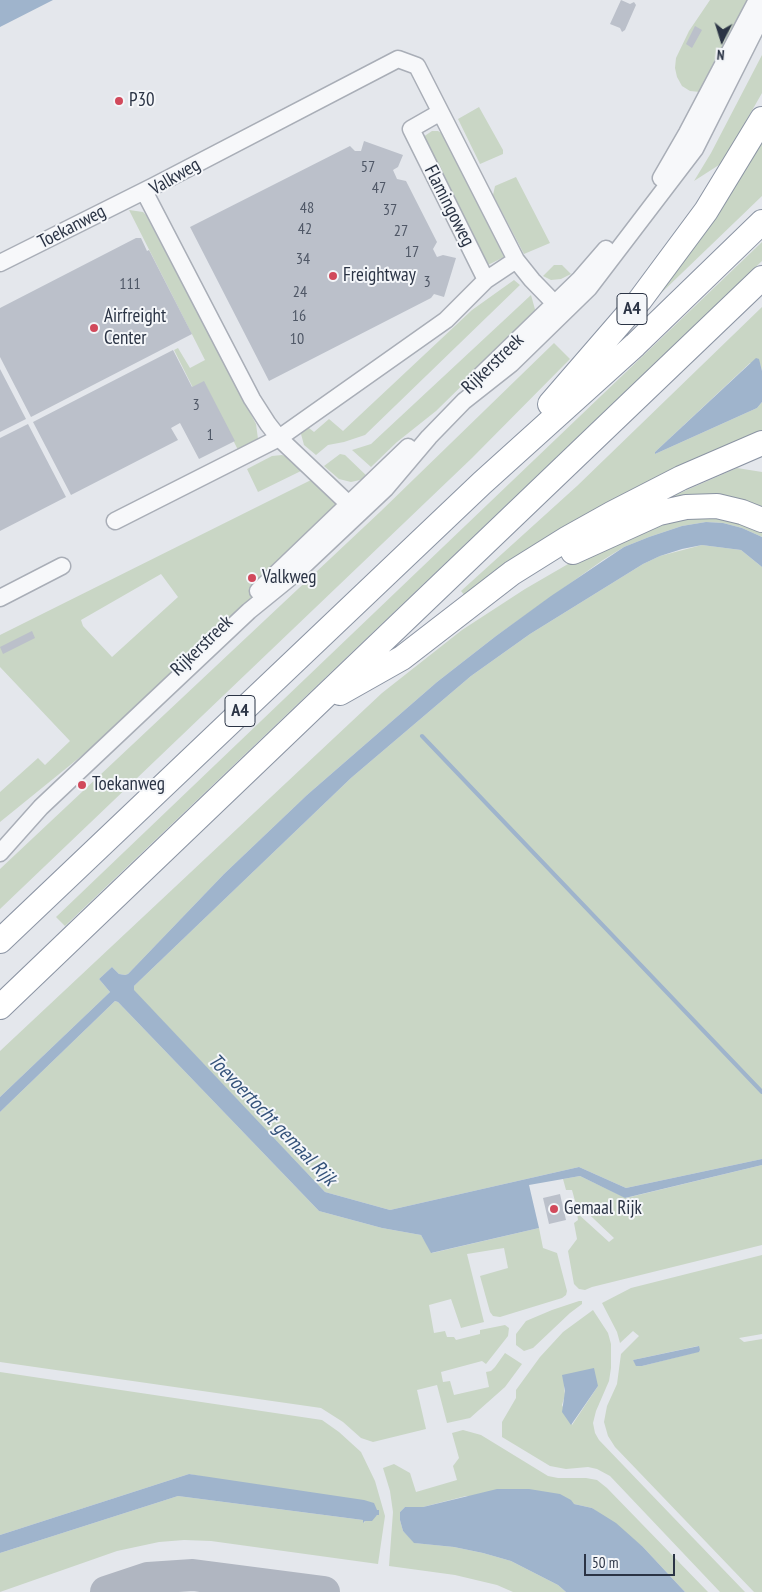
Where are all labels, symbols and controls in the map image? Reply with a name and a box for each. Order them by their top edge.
north arrow [697,15,747,65]
text: N [716,46,725,64]
place label: P30 [129,90,155,112]
marker: P30 [113,95,125,107]
street label: Valkweg [146,154,204,200]
house number: 57 [361,157,375,177]
street label: Flamingoweg [419,162,479,250]
house number: 47 [372,178,386,198]
house number: 48 [300,198,314,218]
street label: Toekanweg [34,200,110,254]
house number: 37 [383,200,397,220]
house number: 42 [298,219,312,239]
house number: 27 [394,221,408,241]
house number: 17 [405,242,419,262]
house number: 34 [296,249,310,269]
place label: Freightway [343,265,416,287]
marker: Freightway [327,270,339,282]
house number: 3 [423,272,431,292]
house number: 111 [119,274,141,294]
house number: 24 [293,282,307,302]
road number: A4 [617,294,647,324]
place label: Airfreight Center [104,306,166,350]
house number: 16 [292,306,306,326]
marker: Airfreight Center [88,322,100,334]
house number: 10 [290,329,304,349]
street label: Rijkerstreek [457,329,529,399]
house number: 3 [192,395,200,415]
house number: 1 [206,425,214,445]
place label: Valkweg [262,567,316,589]
marker: Valkweg [246,572,258,584]
street label: Rijkerstreek [166,611,238,681]
road number: A4 [225,696,255,726]
place label: Toekanweg [92,774,165,796]
marker: Toekanweg [76,779,88,791]
water label: Toevoertocht gemaal Rijk [203,1049,341,1191]
place label: Gemaal Rijk [564,1198,642,1220]
marker: Gemaal Rijk [548,1203,560,1215]
scale bar [587,1544,678,1576]
text: 50 m [592,1553,618,1572]

